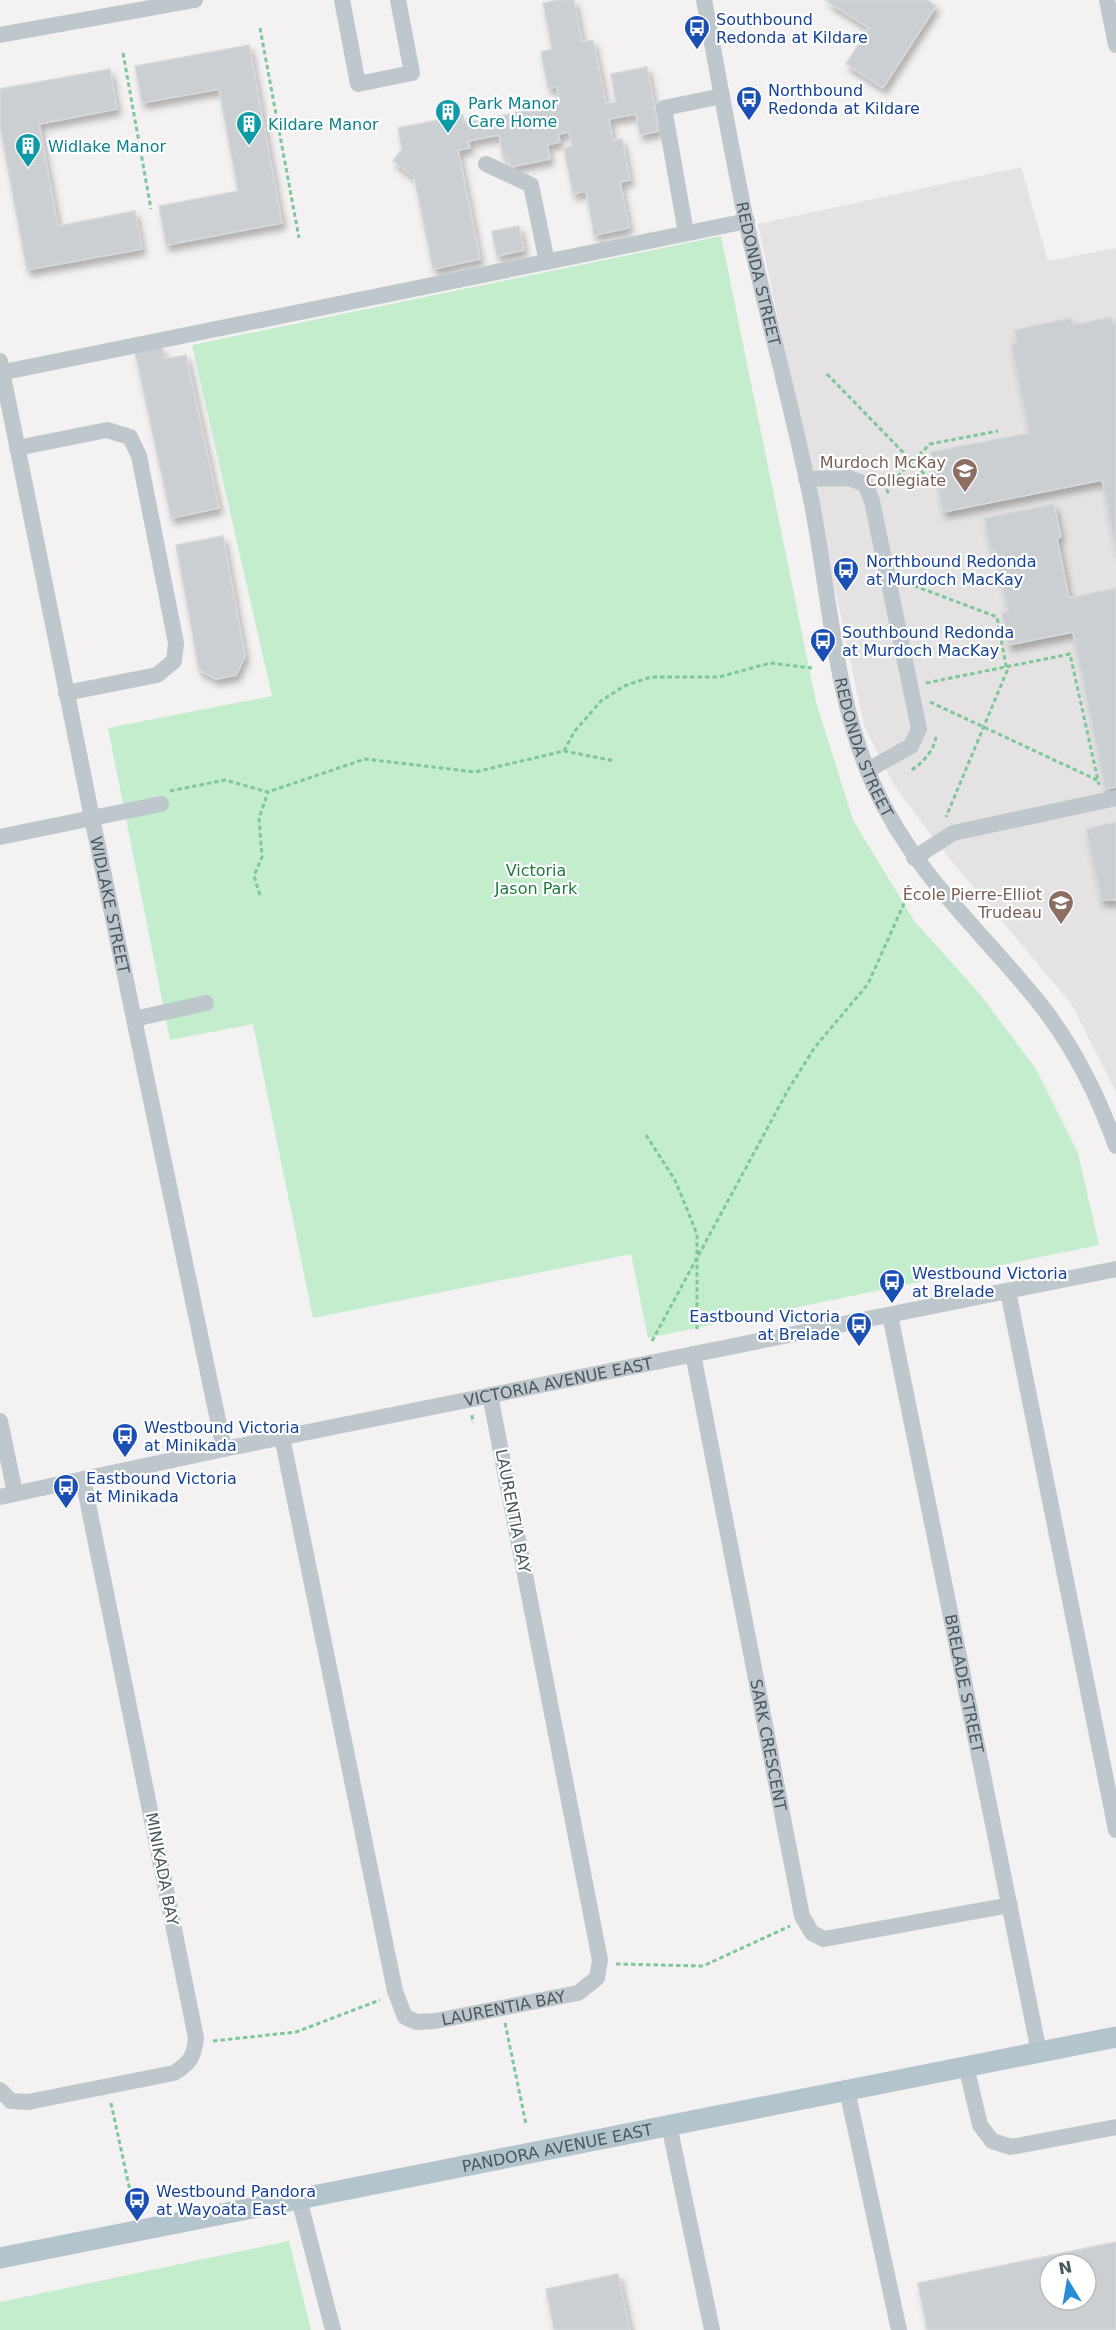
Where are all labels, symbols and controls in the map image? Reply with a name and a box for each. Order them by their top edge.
place label: Southbound Redonda at Kildare [716,10,868,47]
bus stop icon: Southbound Redonda at Kildare [682,13,712,51]
place label: Northbound Redonda at Kildare [768,81,920,118]
bus stop icon: Northbound Redonda at Kildare [734,84,764,122]
place label: Park Manor Care Home [468,94,558,131]
building icon: Park Manor Care Home [433,97,463,135]
building icon: Kildare Manor [234,109,264,147]
place label: Kildare Manor [268,115,379,134]
building icon: Widlake Manor [13,131,43,169]
place label: Widlake Manor [48,137,166,156]
street label: REDONDA STREET [733,200,785,348]
place label: Murdoch McKay Collegiate [820,453,946,490]
school or university icon: Murdoch McKay Collegiate [950,456,980,494]
place label: Northbound Redonda at Murdoch MacKay [866,552,1037,589]
bus stop icon: Northbound Redonda at Murdoch MacKay [831,555,861,593]
place label: Southbound Redonda at Murdoch MacKay [842,623,1014,660]
bus stop icon: Southbound Redonda at Murdoch MacKay [808,626,838,664]
street label: REDONDA STREET [831,675,898,821]
street label: WIDLAKE STREET [87,835,134,976]
park label: Victoria Jason Park [494,861,578,898]
place label: École Pierre-Elliot Trudeau [903,885,1042,922]
school or university icon: École Pierre-Elliot Trudeau [1046,888,1076,926]
place label: Westbound Victoria at Brelade [912,1264,1068,1301]
bus stop icon: Westbound Victoria at Brelade [877,1267,907,1305]
place label: Eastbound Victoria at Brelade [689,1307,840,1344]
bus stop icon: Eastbound Victoria at Brelade [844,1310,874,1348]
street label: VICTORIA AVENUE EAST [462,1353,654,1410]
place label: Westbound Victoria at Minikada [144,1418,300,1455]
bus stop icon: Westbound Victoria at Minikada [110,1421,140,1459]
street label: LAURENTIA BAY [492,1447,534,1575]
place label: Eastbound Victoria at Minikada [86,1469,237,1506]
bus stop icon: Eastbound Victoria at Minikada [51,1472,81,1510]
street label: BRELADE STREET [941,1613,988,1755]
street label: SARK CRESCENT [747,1677,791,1812]
street label: MINIKADA BAY [142,1811,182,1927]
street label: LAURENTIA BAY [440,1986,567,2029]
street label: PANDORA AVENUE EAST [460,2119,654,2176]
place label: Westbound Pandora at Wayoata East [156,2182,316,2219]
bus stop icon: Westbound Pandora at Wayoata East [122,2185,152,2223]
north arrow [1038,2252,1098,2312]
text: N [1057,2257,1074,2278]

